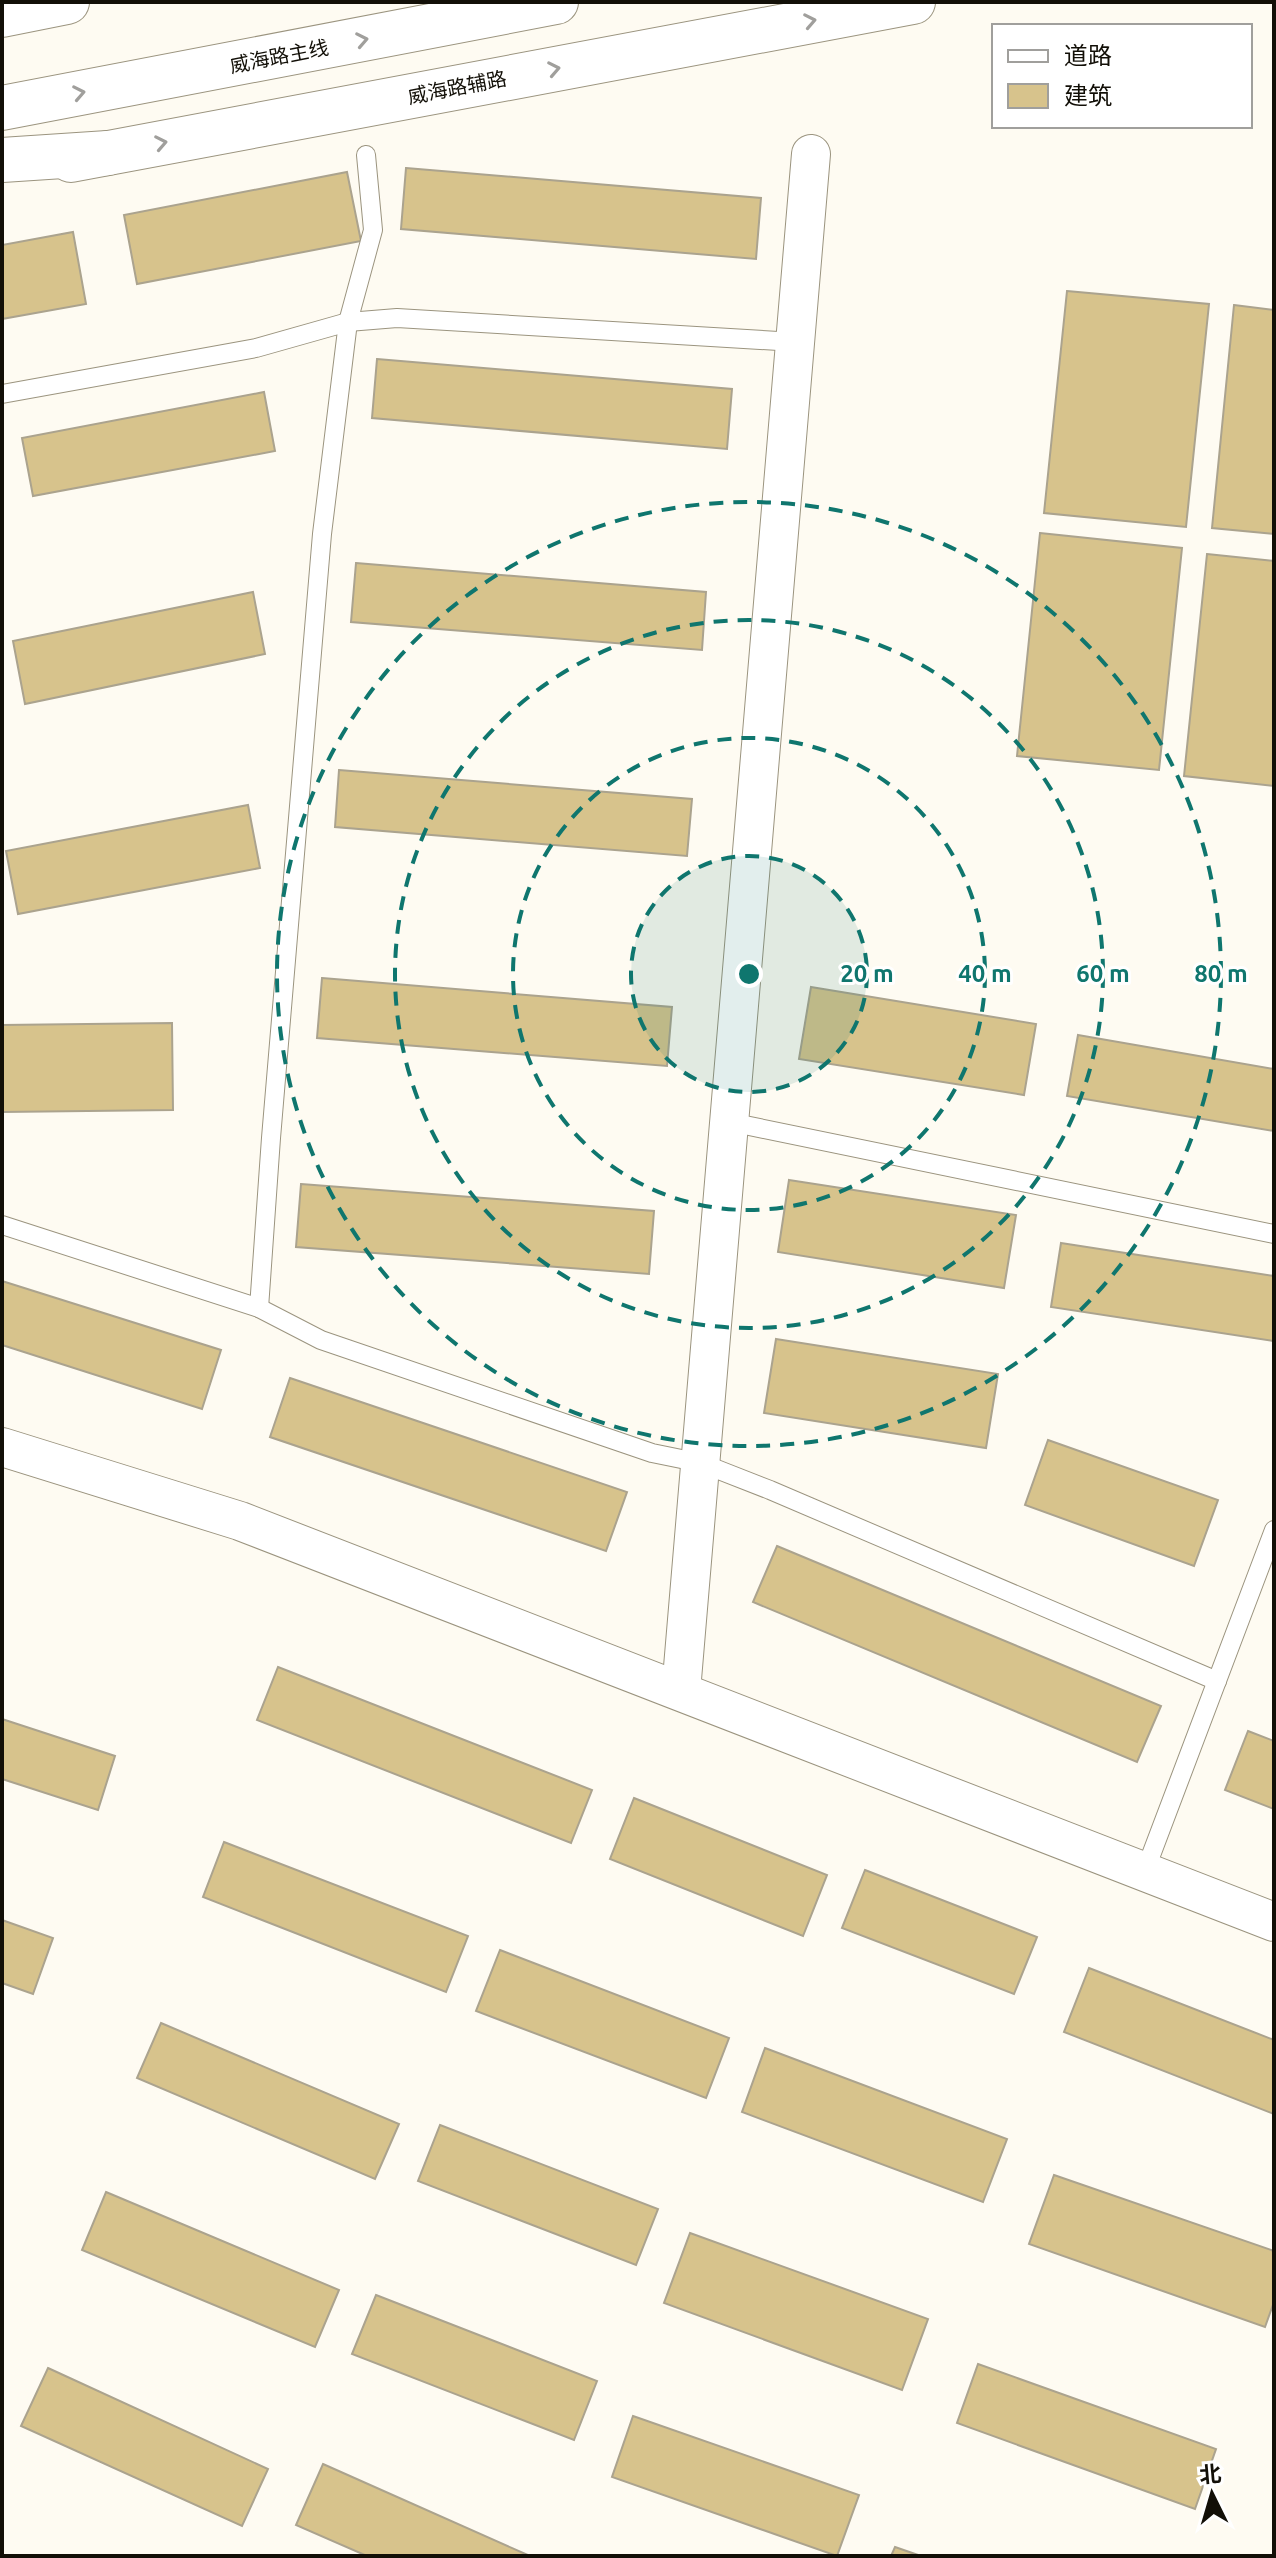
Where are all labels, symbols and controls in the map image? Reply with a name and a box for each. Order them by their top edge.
one-way arrow [803,14,817,31]
legend [992,24,1252,128]
one-way arrow [354,32,368,49]
street label: 威海路主线 [228,35,330,77]
text: 道路 [1064,42,1112,69]
one-way arrow [548,62,561,79]
street label: 威海路辅路 [406,66,508,108]
text: 建筑 [1064,82,1112,109]
one-way arrow [72,86,85,103]
one-way arrow [154,135,167,152]
centre of rings [735,960,763,988]
text: 20 m [840,960,894,987]
text: 40 m [958,960,1012,987]
text: 60 m [1076,960,1130,987]
text: 80 m [1194,960,1248,987]
north arrow [1172,2454,1252,2534]
text: 北 [1198,2460,1222,2487]

